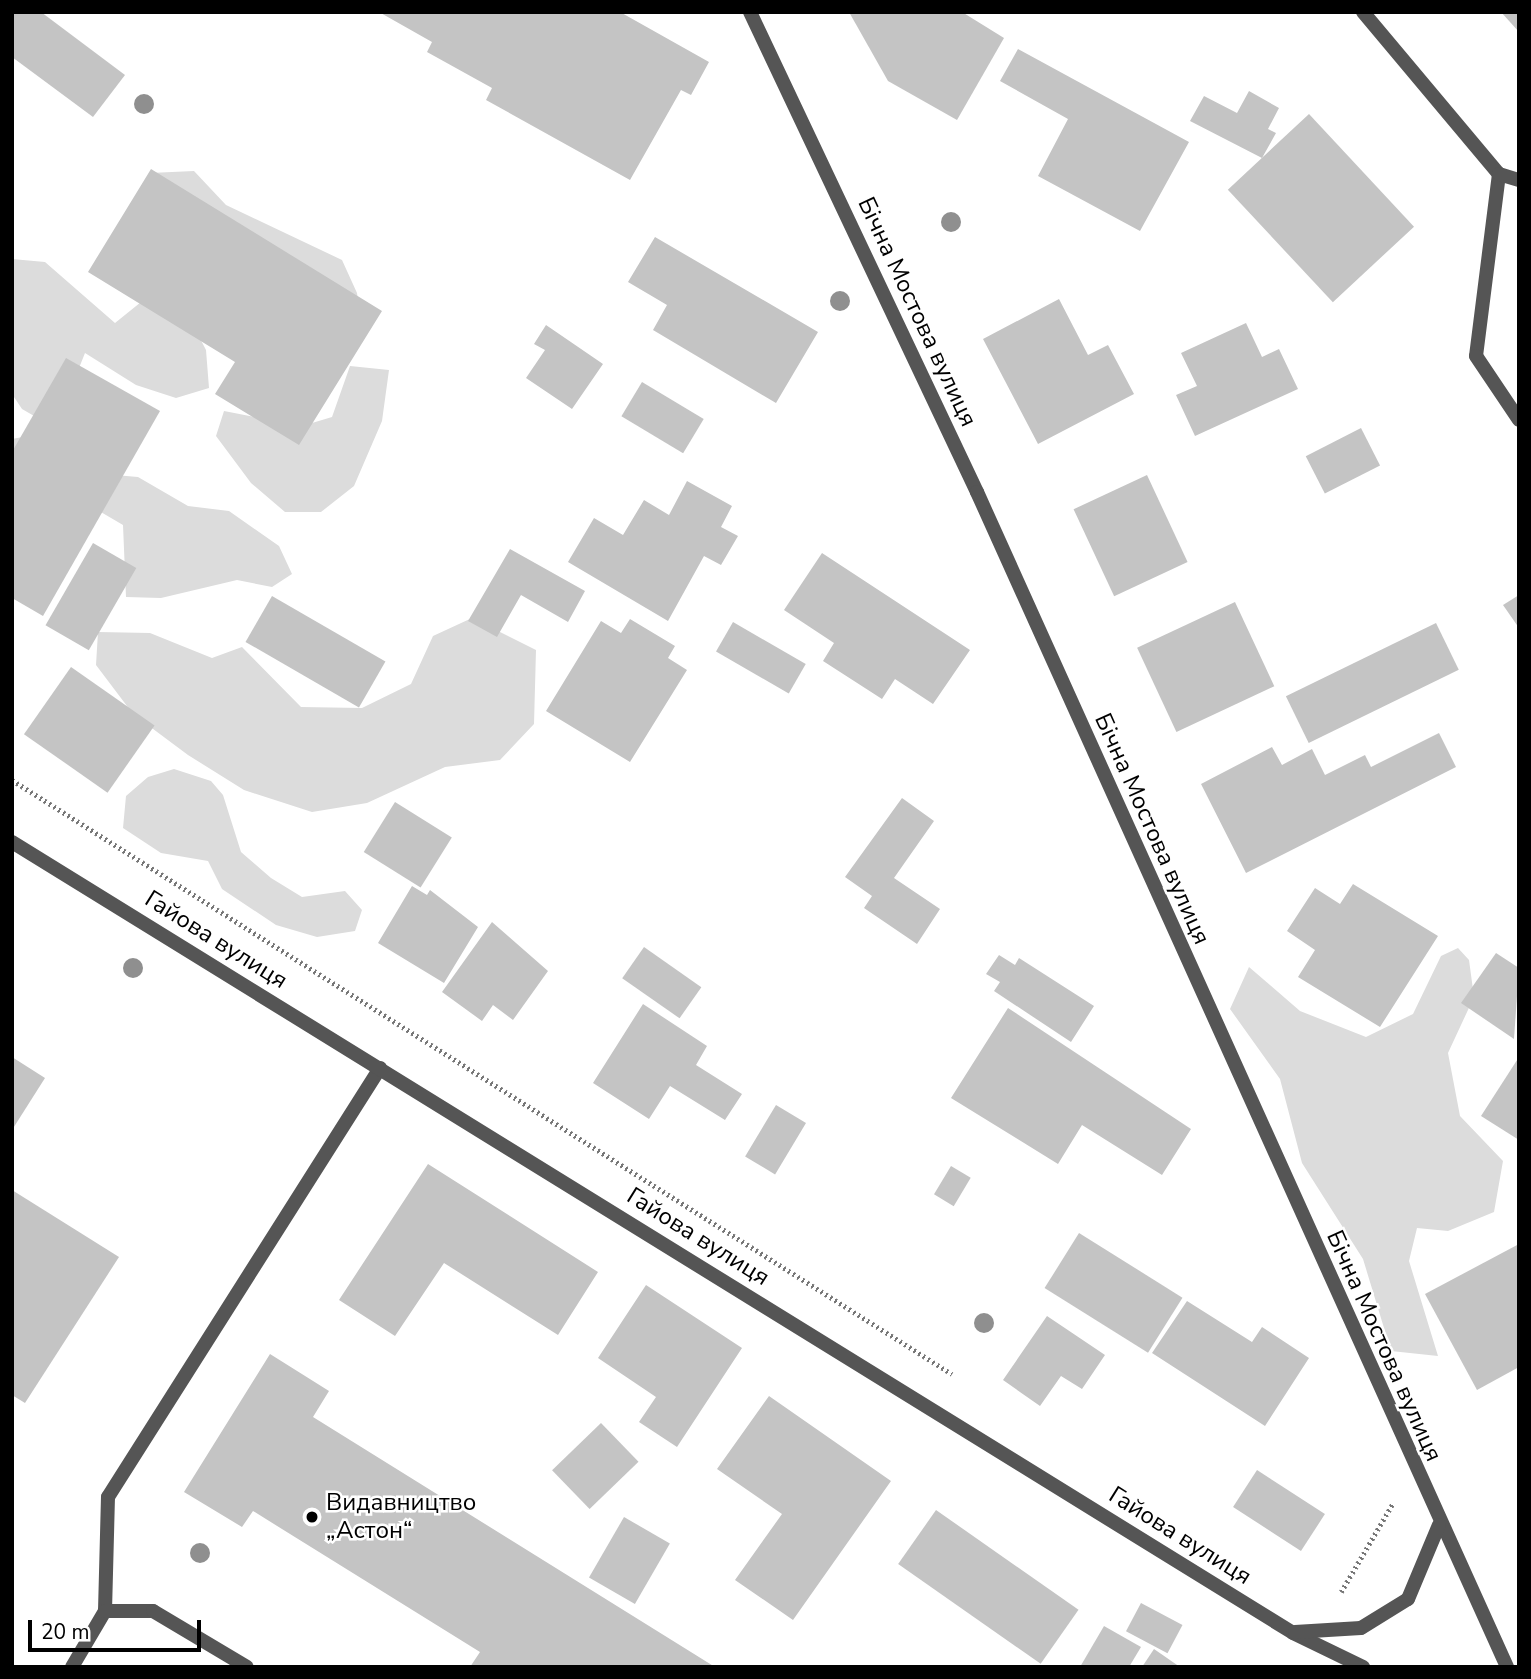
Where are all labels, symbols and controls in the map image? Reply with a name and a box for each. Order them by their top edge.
street label: Бічна Мостова вулиця [851,193,983,431]
street label: Бічна Мостова вулиця [1088,709,1216,949]
street label: Гайова вулиця [139,885,293,995]
street label: Гайова вулиця [621,1182,775,1292]
street label: Бічна Мостова вулиця [1320,1226,1448,1466]
street label: Гайова вулиця [1103,1481,1257,1591]
place label: Видавництво „Астон“ [326,1489,476,1545]
marker: Видавництво „Астон“ [304,1509,320,1525]
scale bar [32,1606,205,1650]
text: 20 m [41,1618,90,1646]

